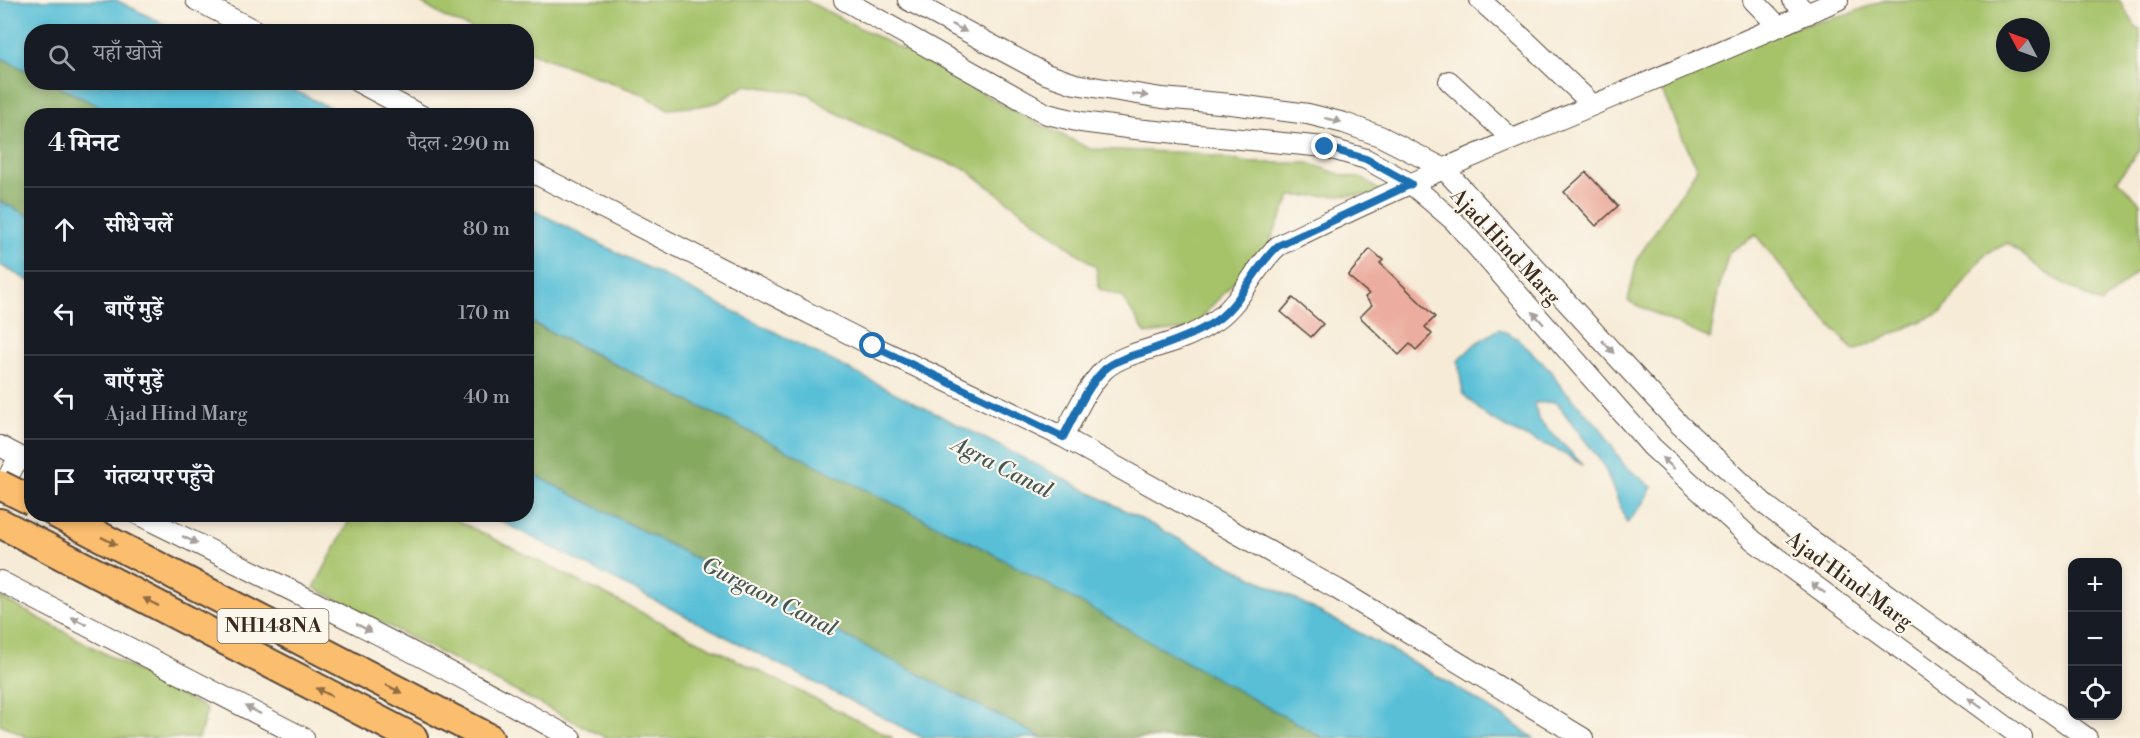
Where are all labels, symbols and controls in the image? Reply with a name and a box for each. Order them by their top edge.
north arrow [1996,18,2050,72]
one-way arrow [951,23,968,32]
search box [24,24,534,90]
text: यहाँ खोजें [93,40,162,67]
icon: search [45,41,78,74]
one-way arrow [1131,90,1150,99]
one-way arrow [1324,116,1342,126]
text: 4 मिनट [48,127,119,159]
text: पैदल · 290 m [407,132,510,157]
route end [1311,133,1337,159]
street label: Ajad Hind Marg [1444,183,1566,311]
text: सीधे चलें [105,212,172,239]
icon: ahead [48,213,81,246]
text: 80 m [463,217,510,242]
text: बाएँ मुड़ें [105,296,163,323]
icon: left [48,297,81,330]
text: 170 m [458,301,510,326]
one-way arrow [1532,311,1545,326]
route start [859,332,885,358]
one-way arrow [1600,339,1614,353]
text: बाएँ मुड़ें [105,368,163,395]
icon: left [48,381,81,414]
text: 40 m [463,385,510,410]
text: Ajad Hind Marg [105,402,248,427]
water label: Agra Canal [945,430,1057,505]
one-way arrow [1662,456,1676,470]
text: गंतव्य पर पहुँचे [105,464,214,491]
icon: arrive [48,465,81,498]
street label: Ajad Hind Marg [1780,526,1917,636]
one-way arrow [100,536,118,546]
one-way arrow [181,536,198,545]
water label: Gurgaon Canal [697,551,841,643]
map controls [2068,558,2122,720]
button: + [2068,558,2122,612]
one-way arrow [1810,582,1825,594]
one-way arrow [142,597,159,607]
road number: NH148NA [218,609,328,643]
button: − [2068,612,2122,666]
one-way arrow [71,616,88,626]
one-way arrow [356,623,373,633]
button: locate [2068,666,2122,720]
one-way arrow [386,684,403,694]
one-way arrow [315,687,332,697]
one-way arrow [1967,698,1982,710]
one-way arrow [244,705,261,715]

